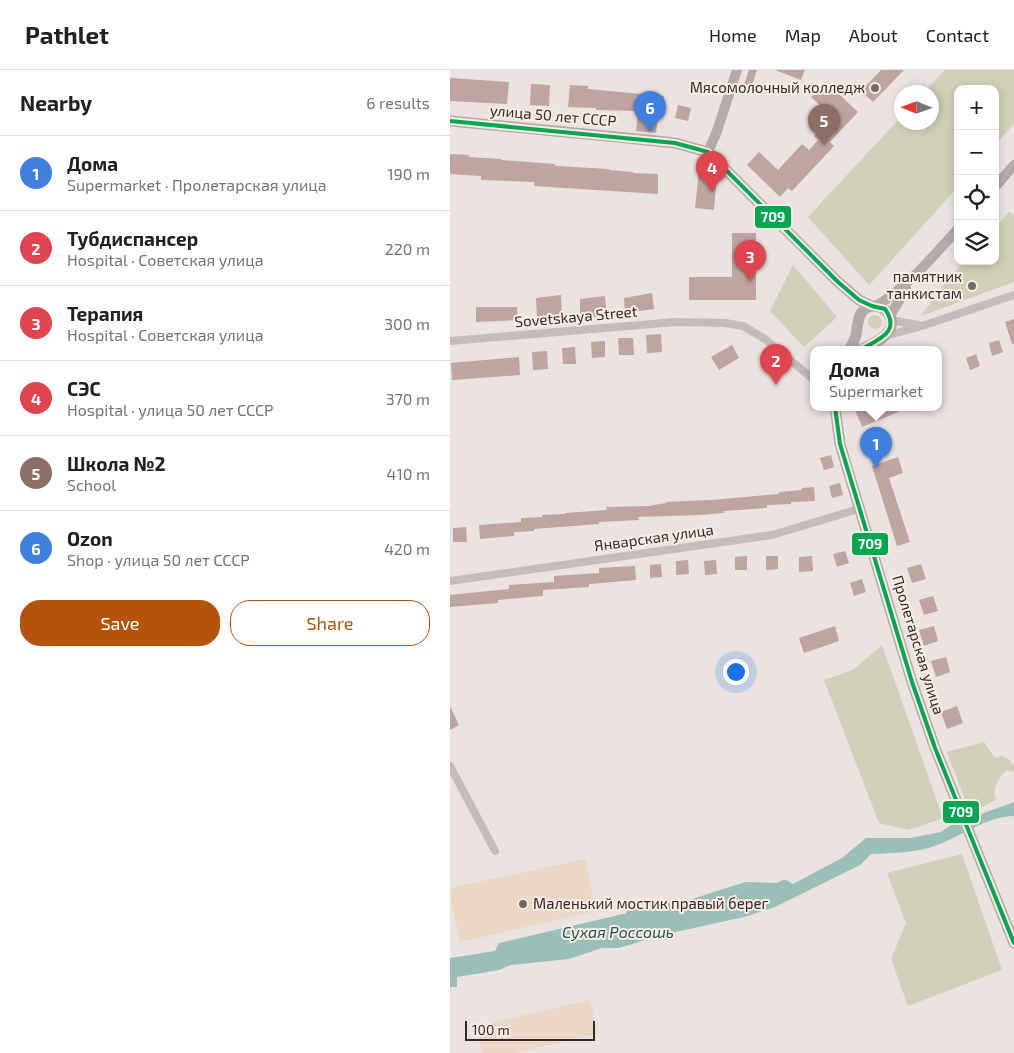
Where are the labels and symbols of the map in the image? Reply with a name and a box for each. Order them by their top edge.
place label: Мясомолочный колледж [690,78,865,96]
marker: Мясомолочный колледж [869,82,881,94]
north arrow [894,85,939,130]
pin: 6 [634,91,666,132]
street label: улица 50 лет СССР [489,101,617,131]
pin: 5 [808,104,840,145]
pin: 4 [696,151,728,192]
line badge: 709 [754,205,792,229]
text: 709 [761,208,785,225]
pin: 3 [734,240,766,281]
place label: памятник танкистам [887,267,962,302]
marker: памятник танкистам [966,280,978,292]
street label: Sovetskaya Street [514,302,638,330]
pin: 2 [760,344,792,385]
pin: 1 [860,427,892,468]
street label: Январская улица [593,520,715,555]
line badge: 709 [851,532,889,556]
text: 709 [858,535,882,552]
street label: Пролетарская улица [888,573,949,717]
your location [723,659,749,685]
line badge: 709 [942,800,980,824]
text: 709 [949,803,973,820]
place label: Маленький мостик правый берег [533,894,769,912]
marker: Маленький мостик правый берег [517,898,529,910]
water label: Сухая Россошь [562,922,674,941]
scale bar [465,1018,595,1041]

